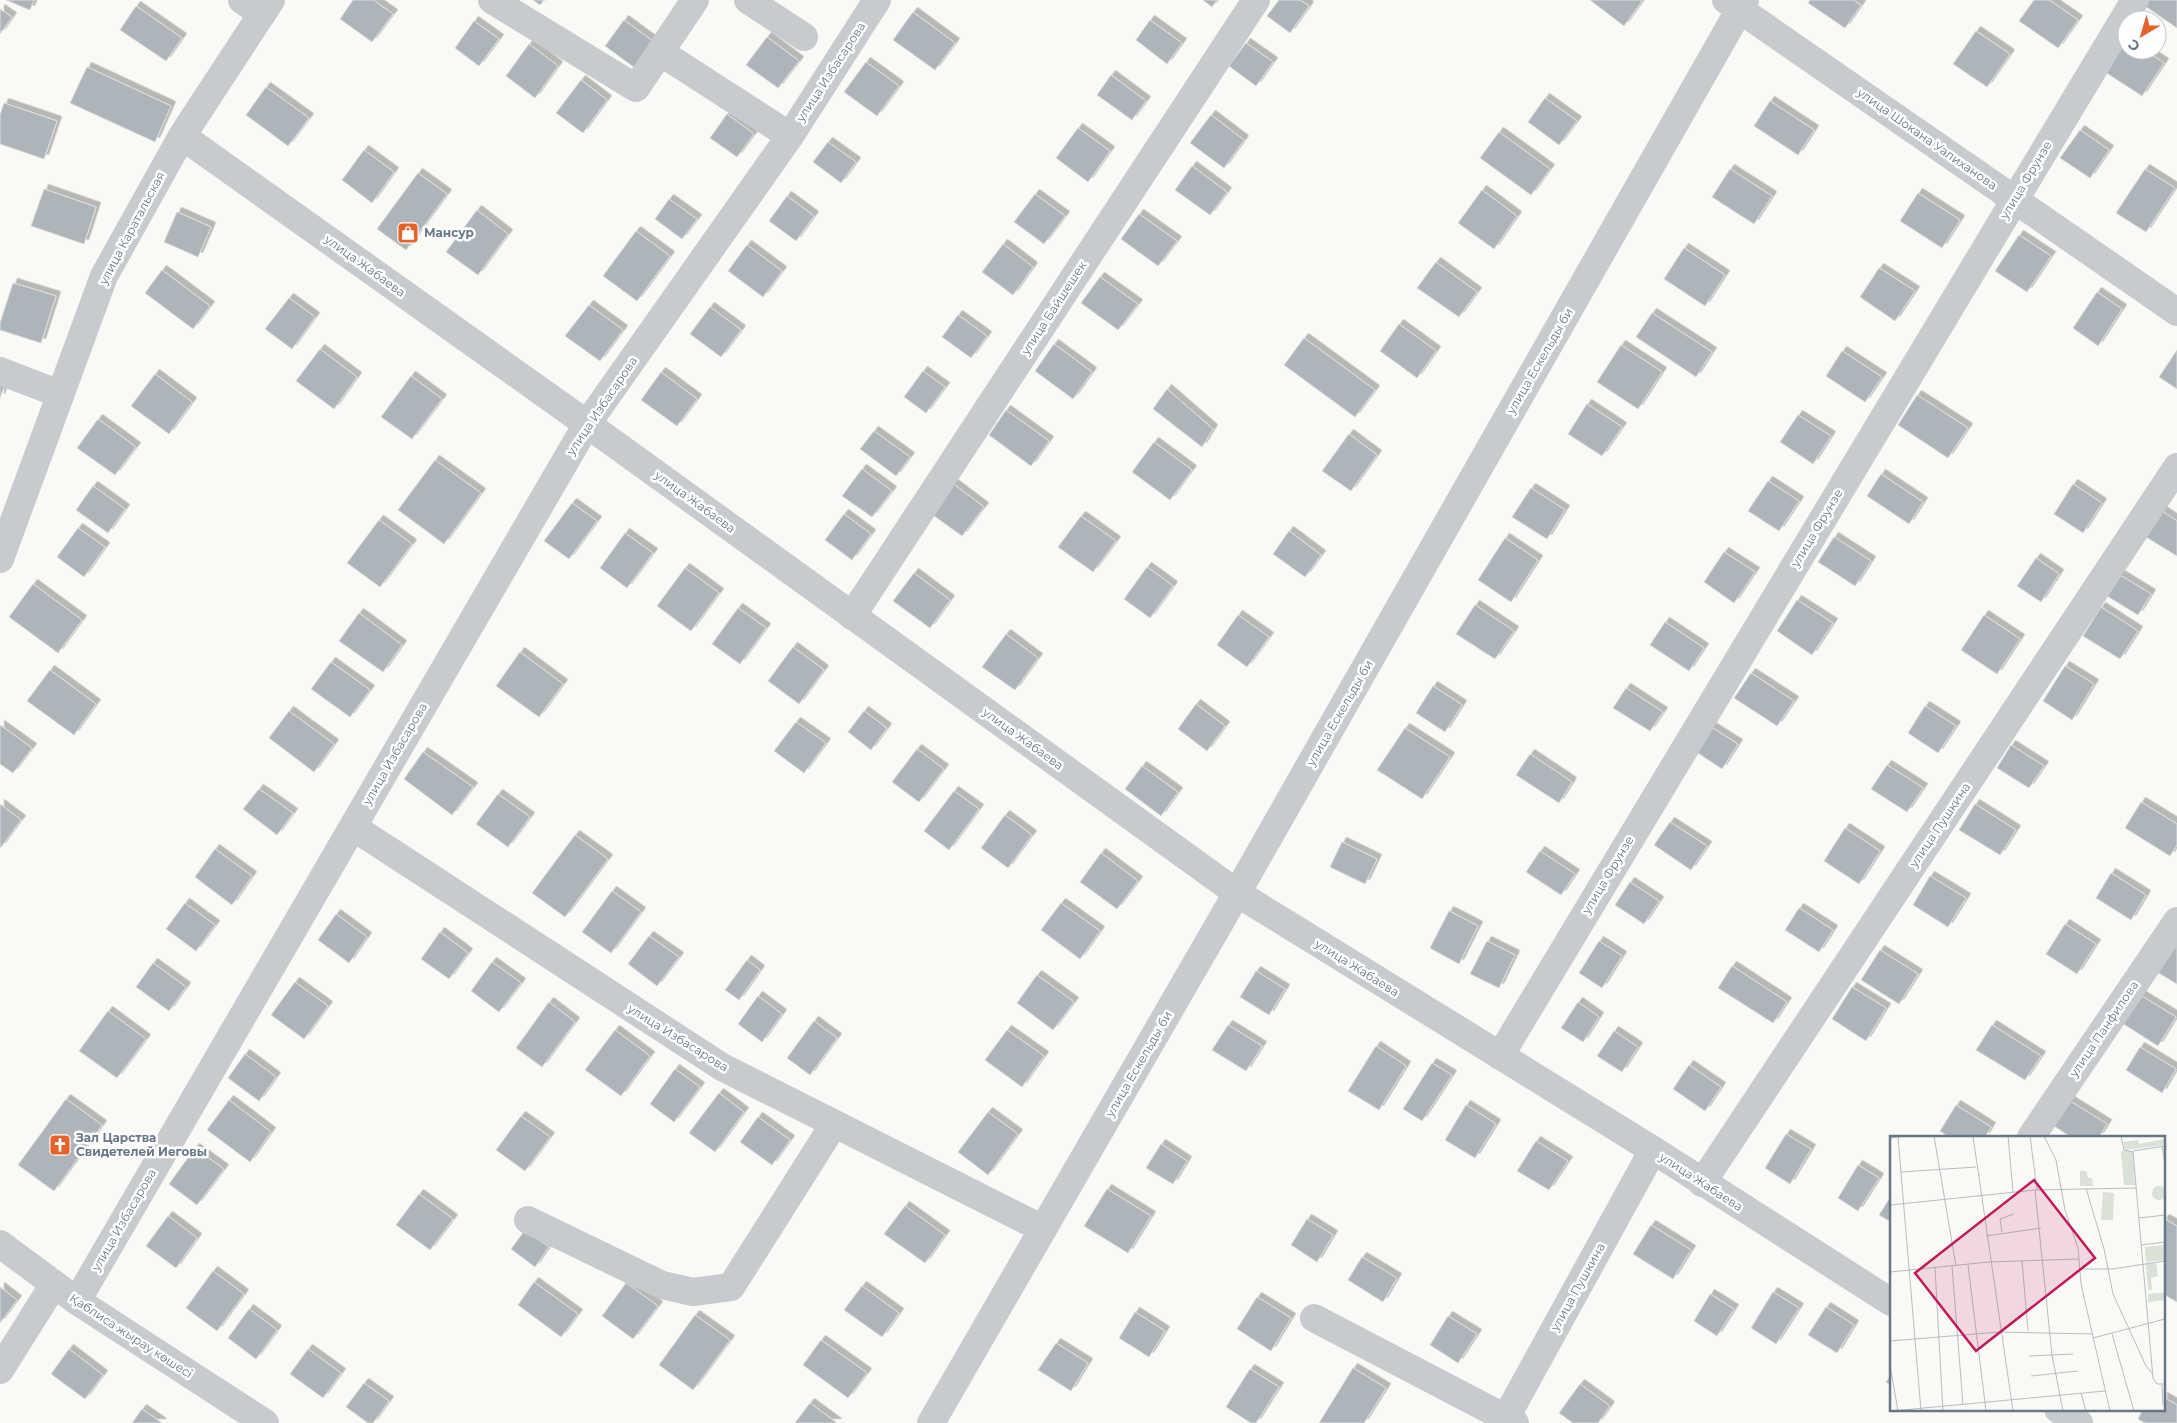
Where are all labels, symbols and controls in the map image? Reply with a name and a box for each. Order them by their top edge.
north arrow [2117,10,2167,60]
street label: улица Избасарова [792,19,868,125]
text: С [2124,35,2144,55]
street label: улица Шокана Уалиханова [1854,84,2000,193]
street label: улица Фрунзе [1996,138,2055,222]
street label: улица Каратальская [95,169,168,288]
shop icon: Мансур [396,221,420,245]
place label: Мансур [424,225,474,240]
street label: улица Жабаева [321,231,409,300]
street label: улица Байшешек [1017,258,1089,358]
street label: улица Ескельды би [1503,305,1576,417]
street label: улица Избасарова [562,354,640,459]
street label: улица Жабаева [651,467,739,536]
street label: улица Фрунзе [1787,486,1846,570]
street label: улица Ескельды би [1303,657,1376,769]
street label: улица Избасарова [359,700,430,808]
street label: улица Жабаева [979,704,1067,773]
street label: улица Пушкина [1905,780,1973,871]
street label: улица Фрунзе [1578,833,1637,917]
street label: улица Жабаева [1312,935,1402,999]
street label: улица Панфилова [2065,978,2141,1080]
street label: улица Избасарова [624,1000,731,1075]
street label: улица Ескельды би [1102,1008,1175,1120]
place label: Зал Царства Свидетелей Иеговы [75,1130,207,1159]
church icon: Зал Царства Свидетелей Иеговы [48,1133,72,1157]
inset map [1890,1136,2164,1410]
street label: улица Жабаева [1656,1149,1746,1214]
street label: улица Избасарова [88,1166,159,1274]
street label: улица Пушкина [1547,1240,1608,1334]
street label: Қаблиса жырау көшесі [67,1290,196,1381]

